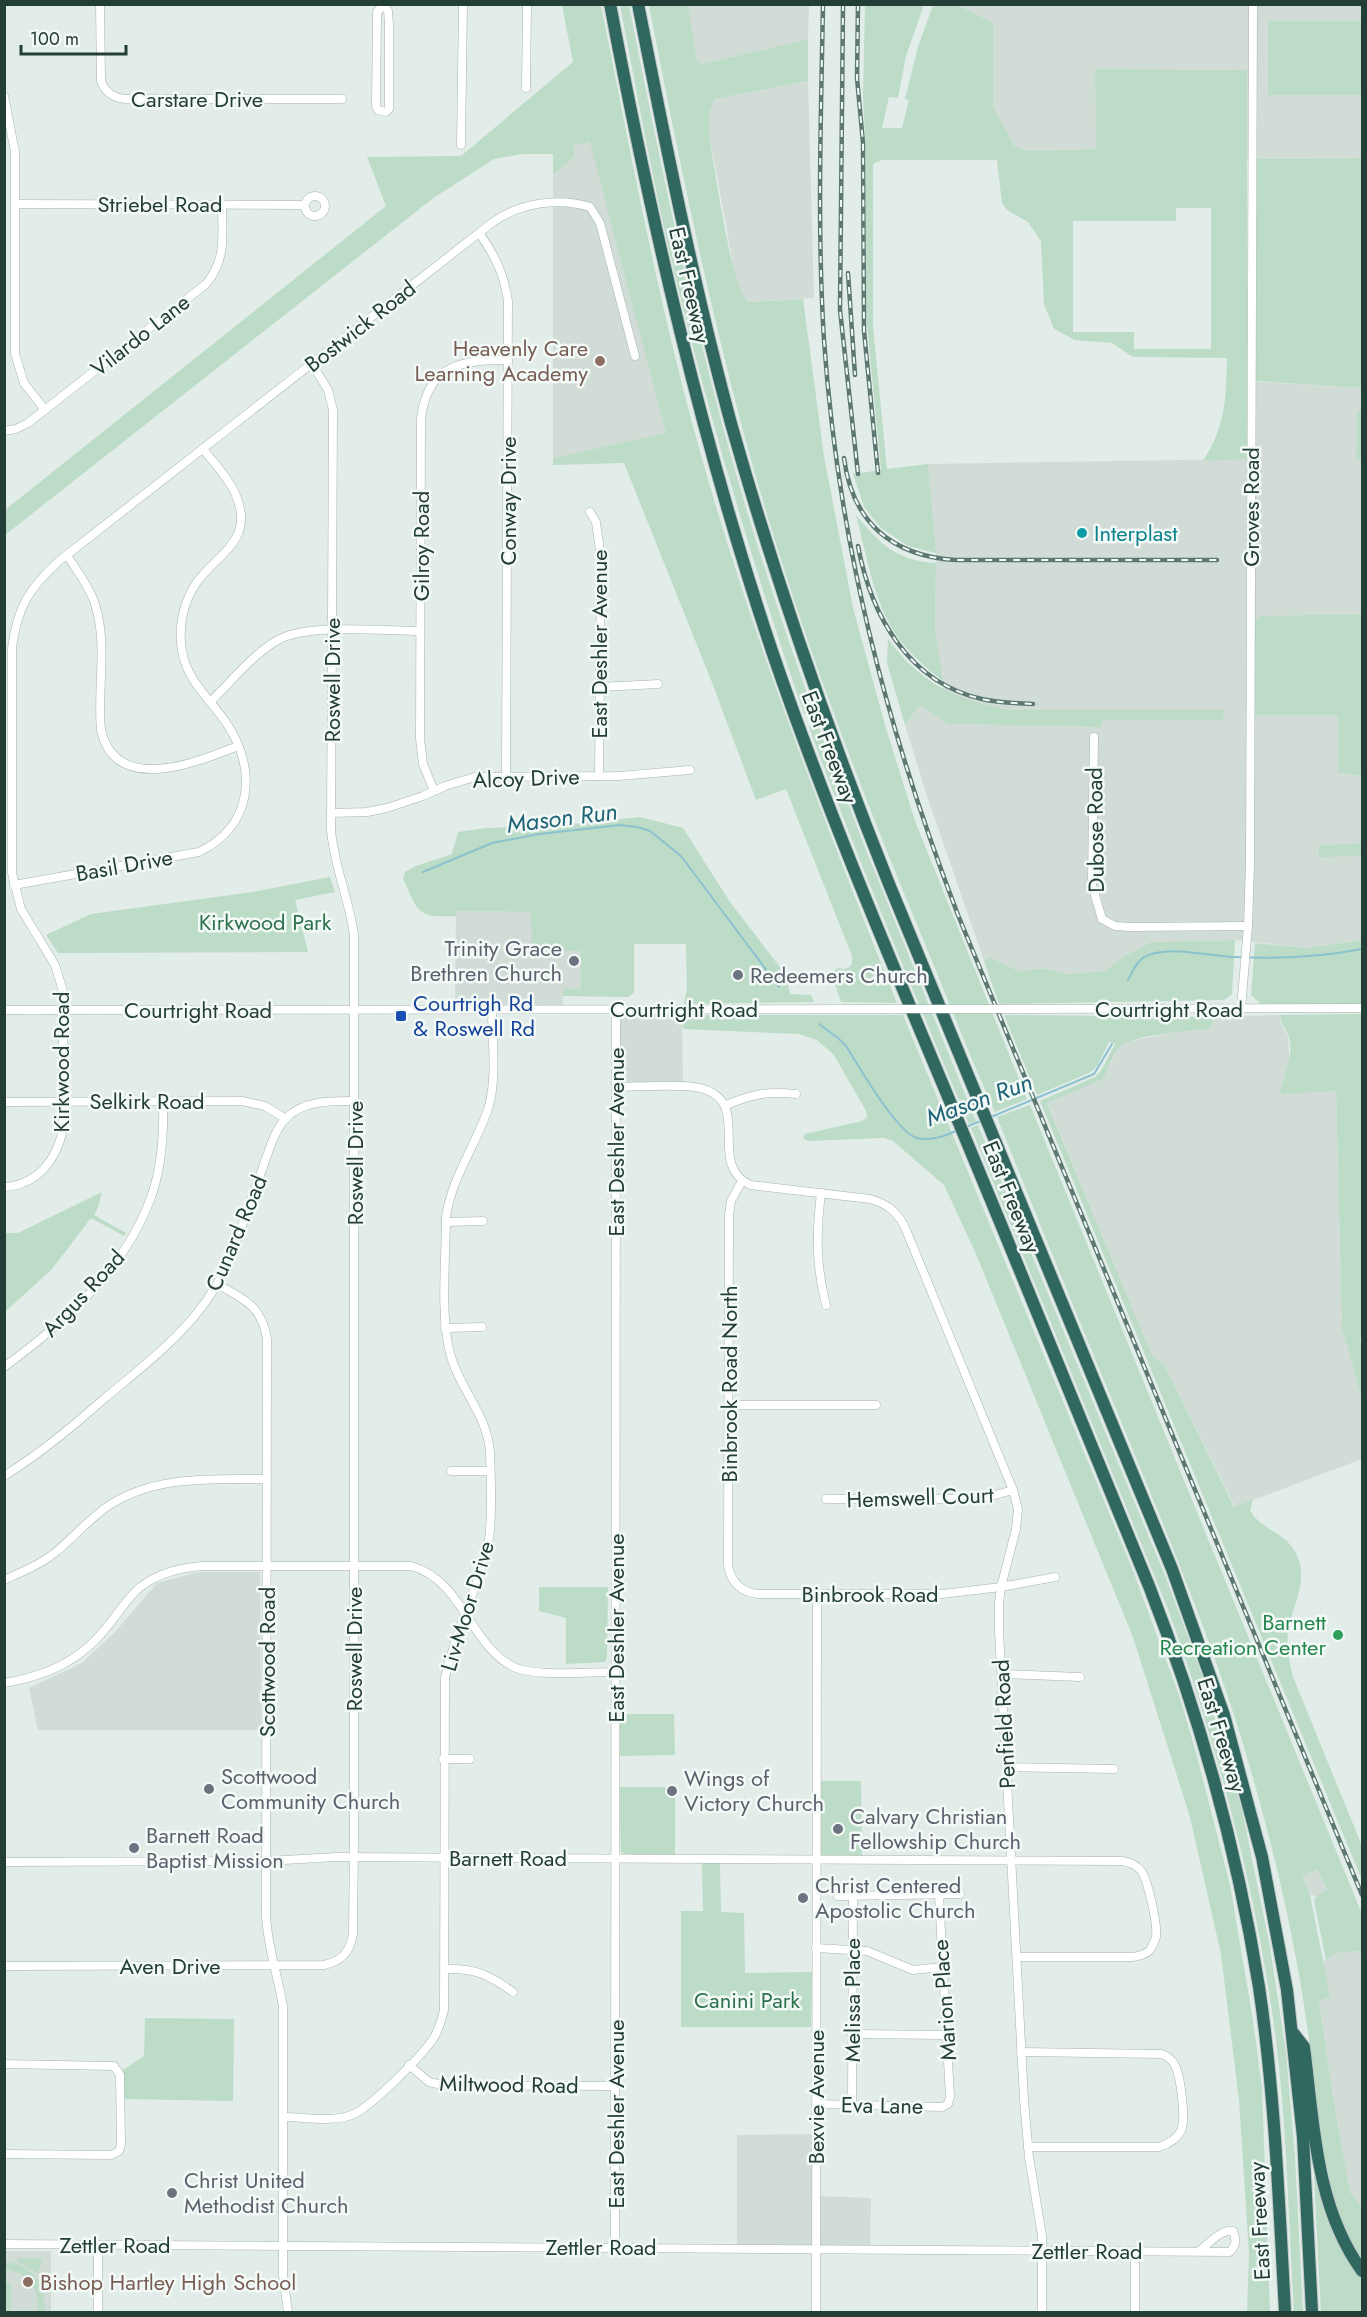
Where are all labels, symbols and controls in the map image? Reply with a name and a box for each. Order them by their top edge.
scale bar [21,18,126,56]
text: 100 m [30,26,79,52]
street label: Carstare Drive [131,83,263,115]
street label: Striebel Road [98,188,222,220]
street label: East Freeway [661,224,719,347]
street label: Bostwick Road [298,272,422,380]
street label: Vilardo Lane [84,286,196,384]
place label: Heavenly Care Learning Academy [414,332,588,389]
marker: Heavenly Care Learning Academy [593,354,607,368]
street label: Conway Drive [492,436,524,566]
street label: Groves Road [1235,447,1267,567]
street label: Gilroy Road [405,491,437,601]
place label: Interplast [1094,517,1178,549]
marker: Interplast [1075,526,1089,540]
street label: East Deshler Avenue [583,549,615,739]
street label: Roswell Drive [316,618,348,742]
street label: East Freeway [794,686,866,808]
street label: Alcoy Drive [472,760,580,796]
street label: Dubose Road [1078,767,1112,893]
water label: Mason Run [505,793,619,842]
street label: Basil Drive [73,841,175,889]
park label: Kirkwood Park [199,906,332,938]
place label: Trinity Grace Brethren Church [410,932,562,989]
marker: Trinity Grace Brethren Church [567,954,581,968]
place label: Redeemers Church [750,959,928,991]
marker: Redeemers Church [731,968,745,982]
place label: Courtrigh Rd & Roswell Rd [413,987,535,1044]
street label: Kirkwood Road [45,992,77,1132]
street label: Courtright Road [610,993,758,1025]
street label: Courtright Road [1095,993,1243,1025]
street label: Courtright Road [124,994,272,1026]
marker: Courtrigh Rd & Roswell Rd [394,1009,408,1023]
street label: East Deshler Avenue [600,1047,632,1237]
water label: Mason Run [921,1064,1037,1135]
street label: Selkirk Road [89,1085,205,1117]
street label: Roswell Drive [339,1101,371,1225]
street label: East Freeway [975,1136,1049,1258]
street label: Cunard Road [197,1170,275,1296]
street label: Argus Road [34,1242,132,1344]
street label: Binbrook Road North [713,1285,745,1483]
street label: Hemswell Court [846,1478,995,1516]
street label: East Deshler Avenue [600,1533,632,1723]
street label: Liv-Moor Drive [432,1537,502,1675]
street label: Binbrook Road [801,1578,939,1610]
street label: Scottwood Road [251,1587,283,1737]
street label: Roswell Drive [338,1587,370,1711]
place label: Barnett Recreation Center [1159,1606,1327,1663]
marker: Barnett Recreation Center [1331,1628,1345,1642]
street label: Penfield Road [985,1659,1023,1789]
street label: East Freeway [1189,1674,1255,1797]
place label: Scottwood Community Church [221,1760,400,1817]
place label: Wings of Victory Church [684,1762,824,1819]
marker: Scottwood Community Church [202,1782,216,1796]
marker: Wings of Victory Church [665,1784,679,1798]
place label: Calvary Christian Fellowship Church [850,1800,1021,1857]
place label: Barnett Road Baptist Mission [146,1819,284,1876]
marker: Calvary Christian Fellowship Church [831,1822,845,1836]
marker: Barnett Road Baptist Mission [127,1841,141,1855]
street label: Barnett Road [449,1842,567,1874]
place label: Christ Centered Apostolic Church [815,1869,976,1926]
marker: Christ Centered Apostolic Church [796,1891,810,1905]
street label: Melissa Place [836,1938,868,2062]
street label: Marion Place [924,1938,964,2062]
street label: Aven Drive [119,1950,221,1982]
park label: Canini Park [694,1984,800,2016]
street label: East Deshler Avenue [600,2019,632,2209]
street label: Bexvie Avenue [800,2030,832,2164]
street label: Miltwood Road [439,2067,579,2101]
street label: Eva Lane [841,2088,923,2122]
street label: East Freeway [1240,2161,1278,2281]
place label: Christ United Methodist Church [184,2164,348,2221]
marker: Christ United Methodist Church [165,2186,179,2200]
street label: Zettler Road [59,2229,171,2261]
street label: Zettler Road [545,2231,657,2263]
street label: Zettler Road [1031,2235,1143,2267]
place label: Bishop Hartley High School [40,2266,296,2298]
marker: Bishop Hartley High School [21,2275,35,2289]

